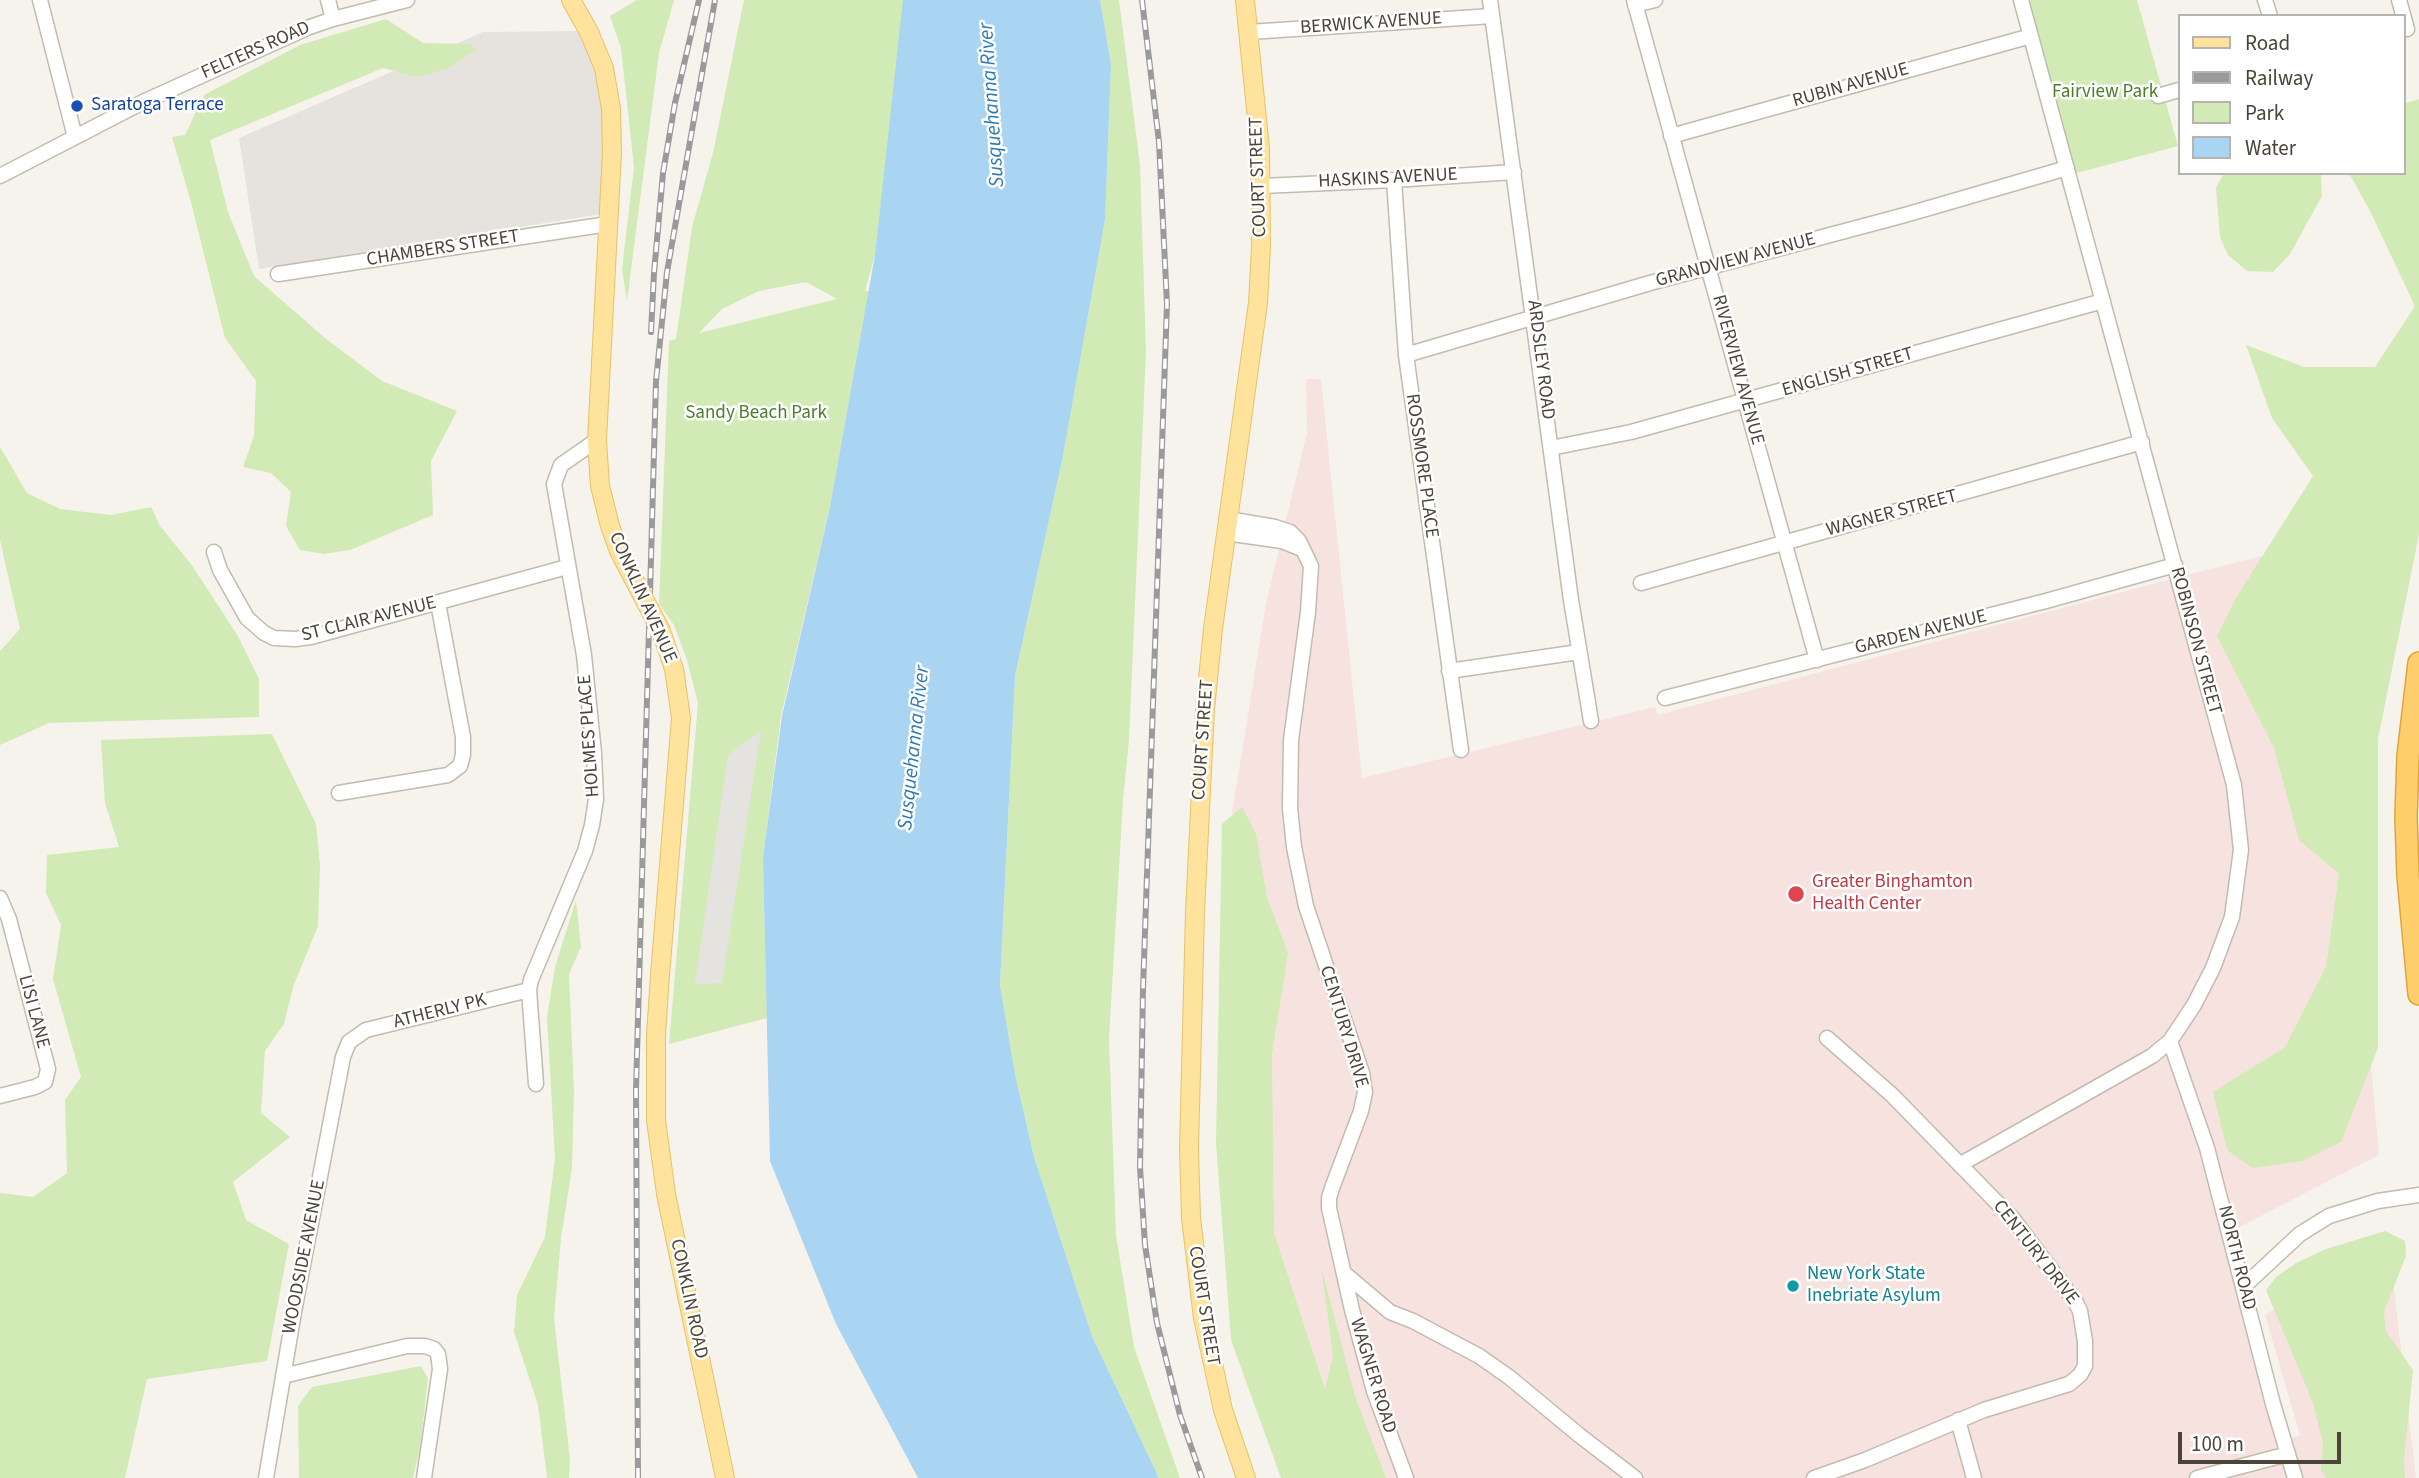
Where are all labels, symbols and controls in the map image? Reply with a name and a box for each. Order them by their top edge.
street label: BERWICK AVENUE [1299,8,1443,40]
legend [2178,14,2405,175]
street label: FELTERS ROAD [198,17,314,85]
water label: Susquehanna River [975,22,1011,188]
text: Road [2245,28,2290,58]
street label: RUBIN AVENUE [1790,59,1912,113]
text: Railway [2245,63,2313,93]
park label: Fairview Park [2052,82,2158,104]
place label: Saratoga Terrace [91,95,224,117]
marker: Saratoga Terrace [69,98,85,114]
text: Park [2245,98,2284,128]
street label: COURT STREET [1246,116,1272,238]
text: Water [2245,133,2296,163]
street label: HASKINS AVENUE [1318,164,1458,194]
street label: CHAMBERS STREET [365,226,521,272]
street label: GRANDVIEW AVENUE [1654,229,1818,293]
street label: RIVERVIEW AVENUE [1706,292,1768,448]
street label: ARDSLEY ROAD [1521,299,1559,421]
street label: ENGLISH STREET [1780,343,1916,403]
street label: ROSSMORE PLACE [1400,392,1442,540]
park label: Sandy Beach Park [685,403,827,425]
street label: WAGNER STREET [1824,486,1960,542]
street label: CONKLIN AVENUE [603,529,681,667]
street label: ROBINSON STREET [2164,565,2226,717]
street label: ST CLAIR AVENUE [299,592,439,648]
street label: GARDEN AVENUE [1853,606,1989,660]
water label: Susquehanna River [894,665,936,831]
street label: HOLMES PLACE [574,674,606,798]
street label: COURT STREET [1188,679,1220,801]
place label: Greater Binghamton Health Center [1812,872,1973,916]
marker: Greater Binghamton Health Center [1786,884,1806,904]
street label: CENTURY DRIVE [1314,963,1372,1091]
street label: LISI LANE [12,973,54,1051]
street label: ATHERLY PK [391,989,489,1035]
street label: WOODSIDE AVENUE [279,1178,331,1336]
street label: CENTURY DRIVE [1987,1196,2083,1310]
street label: NORTH ROAD [2212,1203,2260,1313]
street label: CONKLIN ROAD [664,1237,712,1361]
street label: COURT STREET [1182,1245,1224,1367]
place label: New York State Inebriate Asylum [1807,1264,1941,1308]
marker: New York State Inebriate Asylum [1785,1278,1801,1294]
street label: WAGNER ROAD [1344,1316,1400,1436]
scale bar [2181,1418,2344,1462]
text: 100 m [2191,1429,2244,1459]

